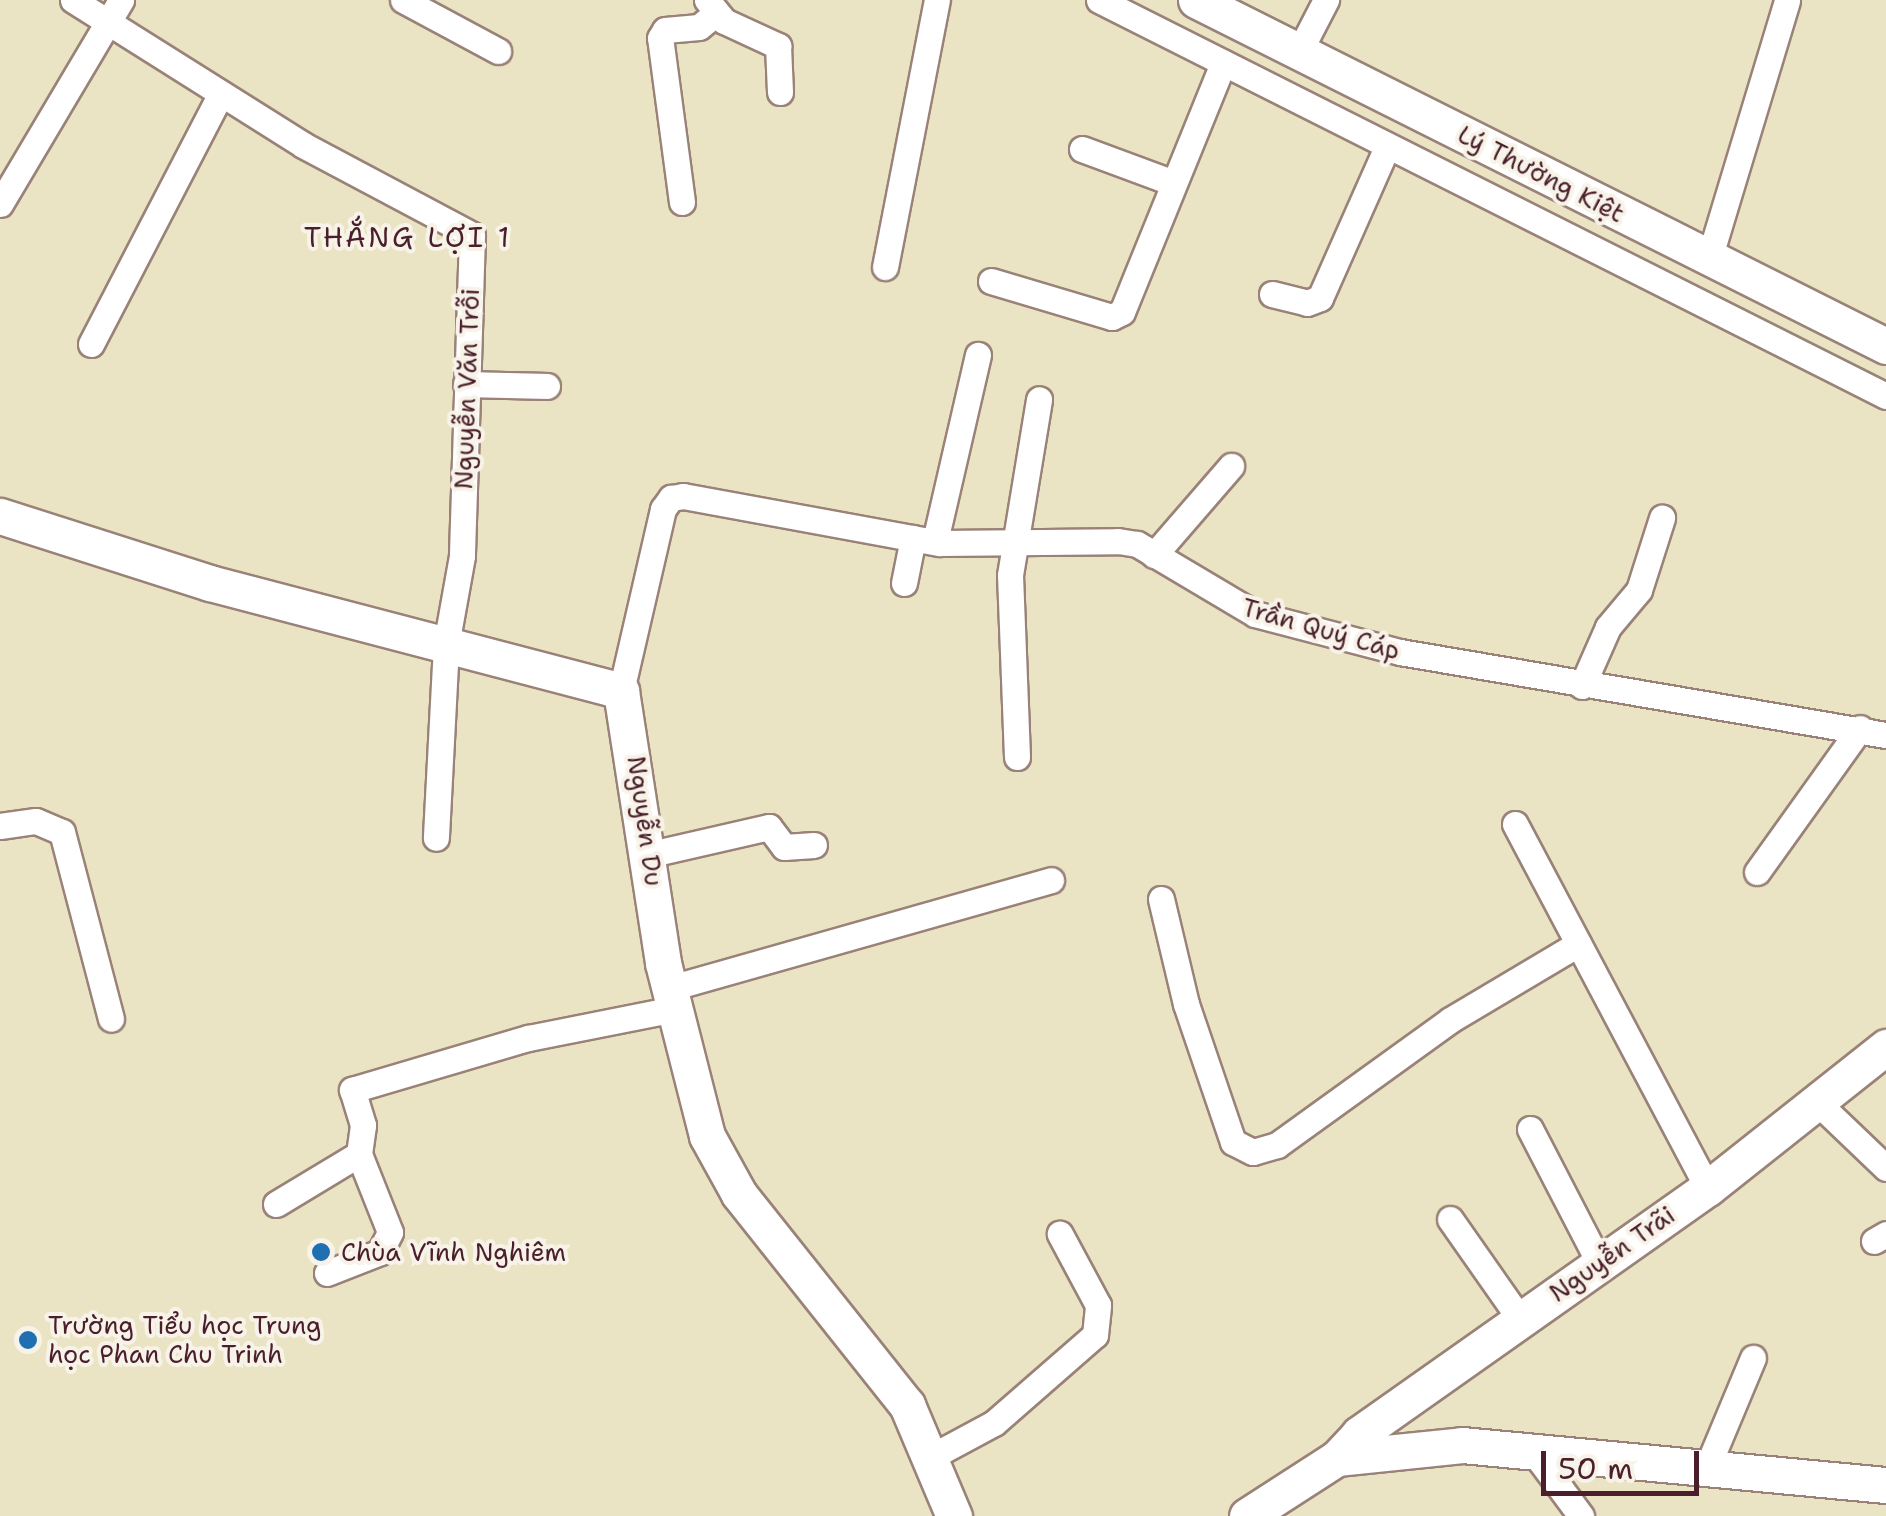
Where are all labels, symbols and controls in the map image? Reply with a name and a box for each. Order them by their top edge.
street label: Lý Thường Kiệt [1453,119,1629,229]
district label: THẮNG LỢI 1 [304,220,512,254]
street label: Nguyễn Văn Trỗi [448,288,486,490]
street label: Trần Quý Cáp [1239,592,1403,666]
street label: Nguyễn Du [621,754,669,888]
street label: Nguyễn Trãi [1543,1200,1681,1308]
place label: Chùa Vĩnh Nghiêm [341,1237,566,1267]
marker: Chùa Vĩnh Nghiêm [310,1241,332,1263]
place label: Trường Tiểu học Trung học Phan Chu Trinh [48,1311,321,1370]
marker: Trường Tiểu học Trung học Phan Chu Trinh [17,1329,39,1351]
scale bar [1546,1431,1704,1493]
text: 50 m [1558,1448,1633,1489]

